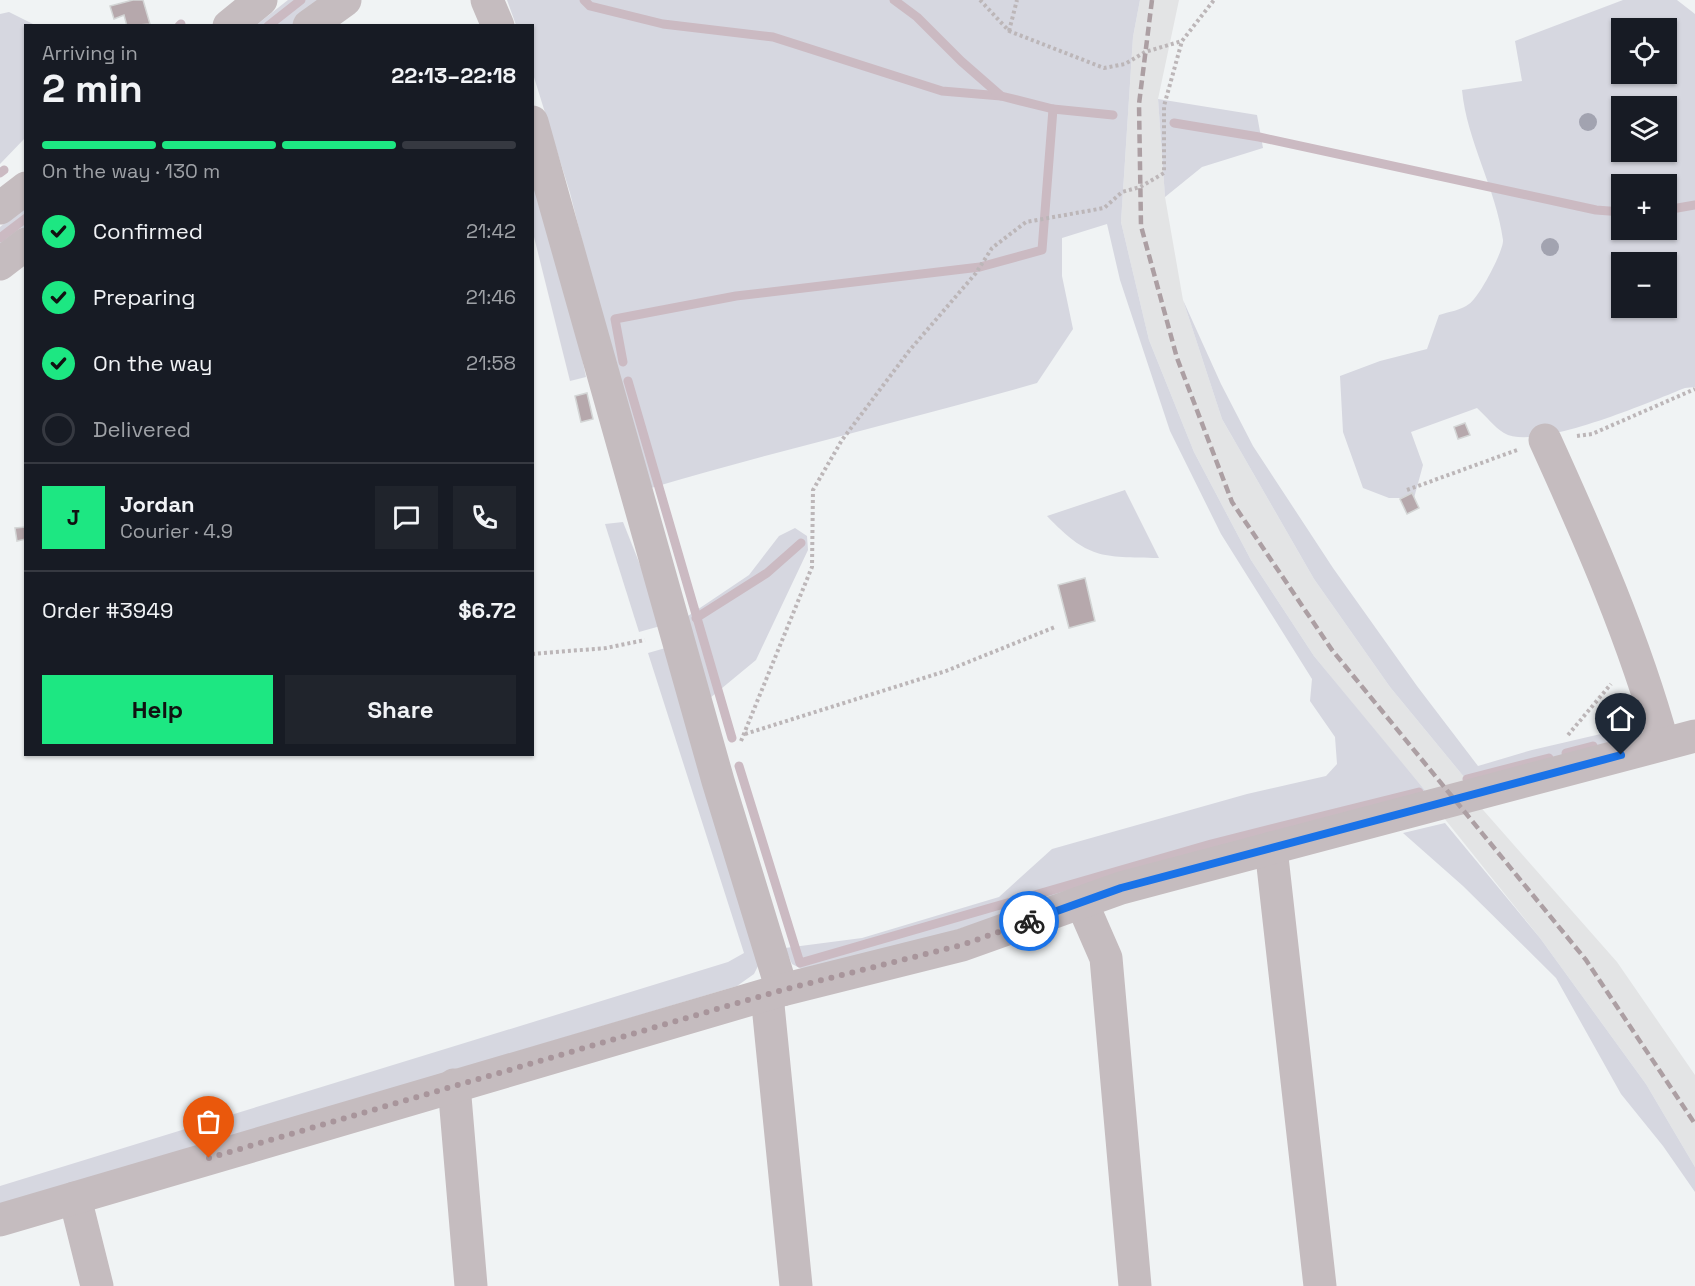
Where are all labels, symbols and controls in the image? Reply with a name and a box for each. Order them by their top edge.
map controls [1611,18,1677,318]
button: locate [1611,18,1677,84]
text: Arriving in [42,40,138,66]
text: 22:13–22:18 [391,61,516,89]
text: 2 min [42,64,143,113]
button: layers [1611,96,1677,162]
text: On the way · 130 m [42,158,220,184]
button: + [1611,174,1677,240]
icon: check [42,215,75,248]
text: Confirmed [93,217,203,245]
text: 21:42 [466,218,516,244]
button: − [1611,252,1677,318]
icon: check [42,281,75,314]
text: Preparing [93,283,195,311]
text: 21:46 [466,284,516,310]
icon: check [42,347,75,380]
text: On the way [93,349,212,377]
text: 21:58 [466,350,516,376]
text: Delivered [93,415,191,443]
button: chat [375,486,438,549]
button: phone [453,486,516,549]
text: Jordan [120,490,195,518]
text: J [67,503,80,531]
text: Courier · 4.9 [120,518,233,544]
text: Order #3949 [42,596,174,624]
text: $6.72 [458,596,516,624]
button: Help [42,675,273,744]
button: Share [285,675,516,744]
pin [1595,693,1646,755]
icon: home [1604,702,1637,735]
courier [999,891,1059,951]
icon: bike [1013,905,1046,938]
pin [183,1096,234,1158]
icon: bag [192,1105,225,1138]

